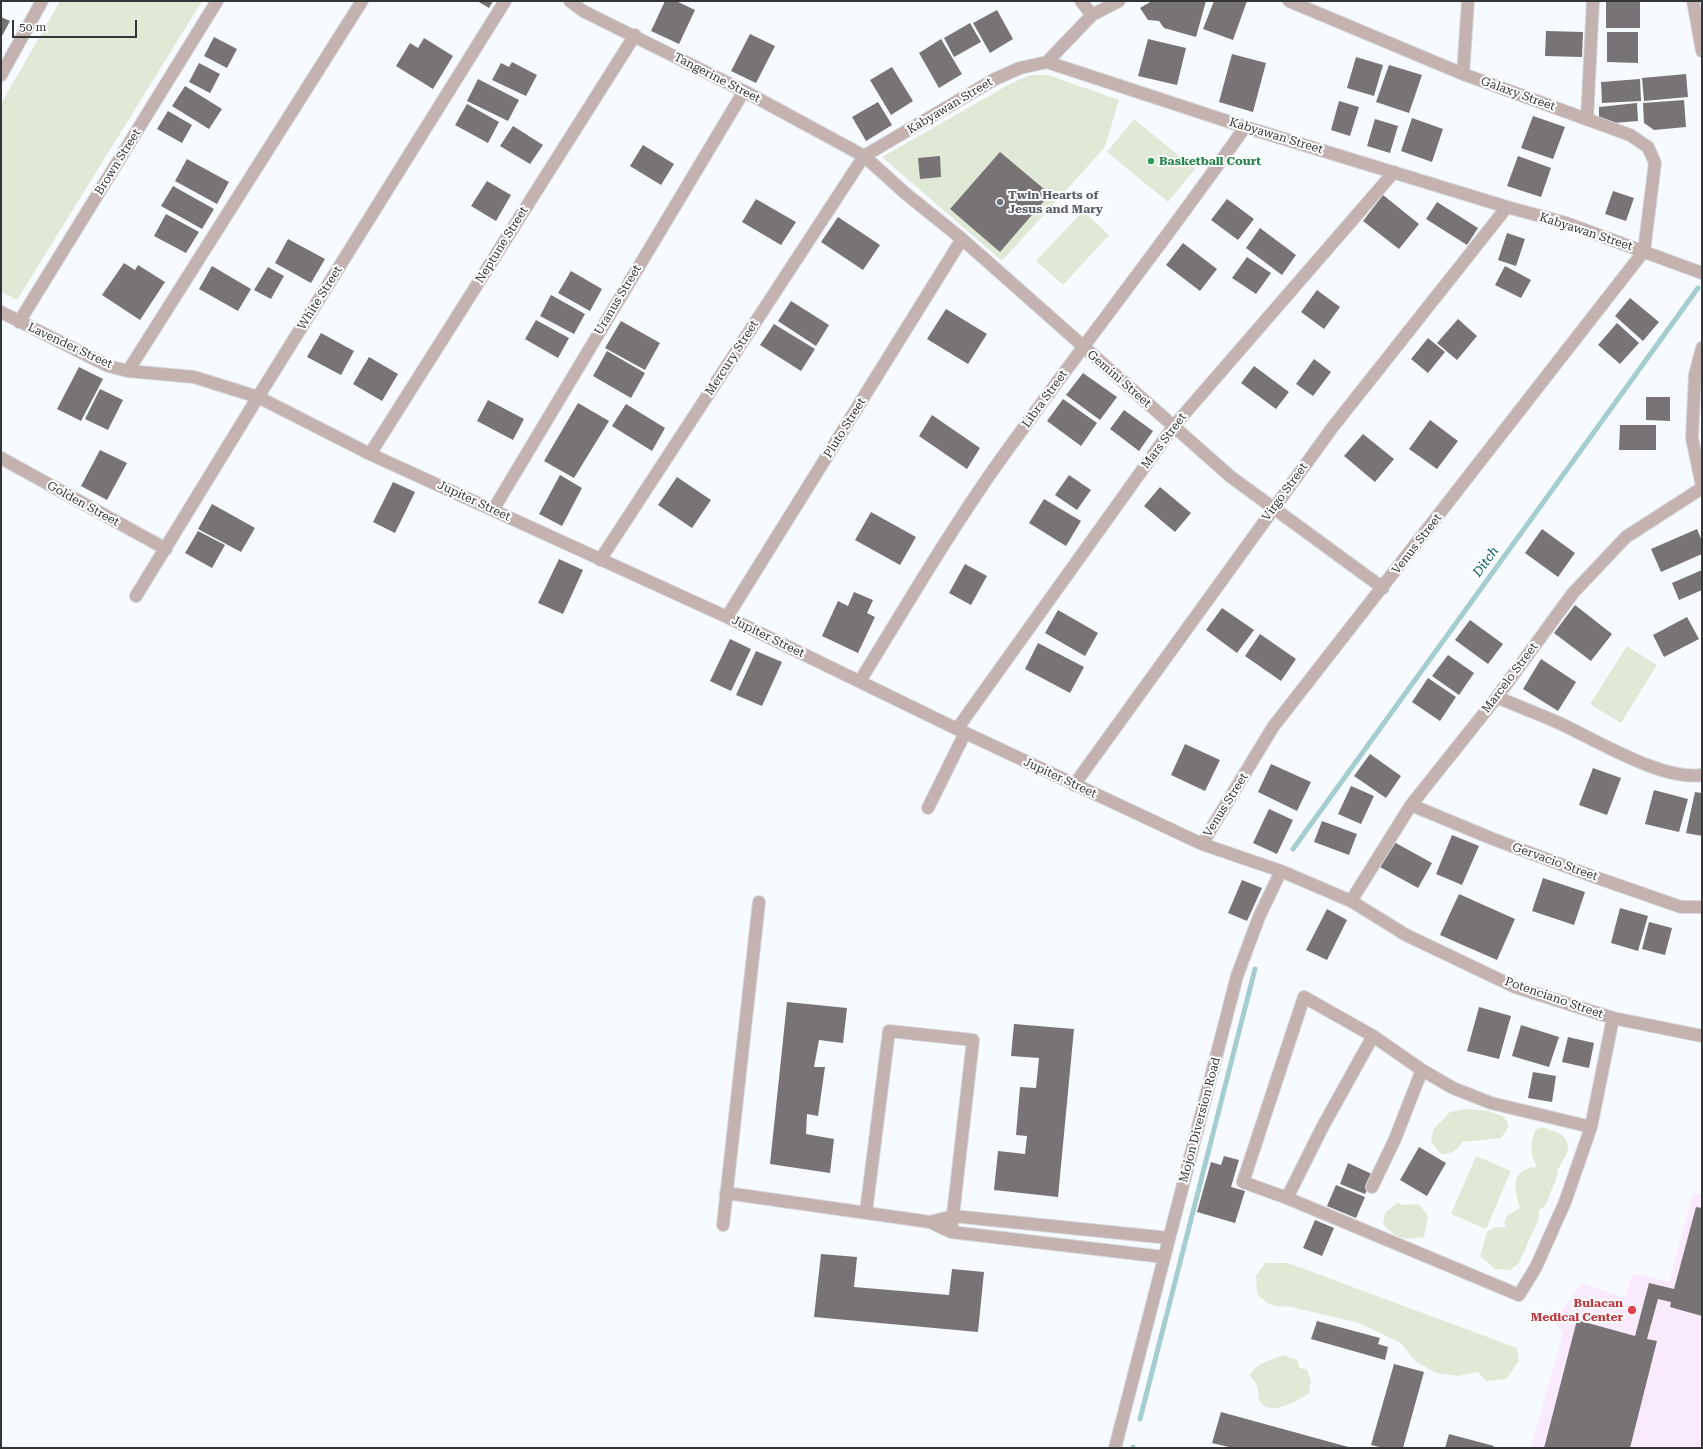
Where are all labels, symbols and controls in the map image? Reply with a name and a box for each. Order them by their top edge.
scale bar [14,12,139,38]
text: 50 m [19,20,46,34]
street label: Tangerine Street [671,50,763,106]
street label: Galaxy Street [1479,74,1557,114]
street label: Kabyawan Street [905,75,995,137]
street label: Kabyawan Street [1227,115,1325,157]
street label: Brown Street [92,126,144,198]
place label: Basketball Court [1159,154,1261,168]
marker: Basketball Court [1146,156,1156,166]
place label: Twin Hearts of Jesus and Mary [1008,188,1103,216]
marker: Twin Hearts of Jesus and Mary [995,197,1005,207]
street label: Neptune Street [473,204,531,286]
street label: Kabyawan Street [1538,210,1634,254]
street label: Uranus Street [591,262,645,338]
street label: White Street [295,264,345,332]
street label: Mercury Street [702,318,762,398]
street label: Lavender Street [26,320,114,372]
street label: Gemini Street [1084,347,1154,411]
street label: Libra Street [1019,367,1071,431]
street label: Pluto Street [821,395,869,461]
street label: Mars Street [1138,410,1190,472]
street label: Virgo Street [1259,460,1311,524]
street label: Golden Street [44,478,122,530]
street label: Jupiter Street [435,478,513,524]
street label: Venus Street [1389,511,1445,577]
water label: Ditch [1470,544,1502,580]
street label: Jupiter Street [729,613,807,661]
street label: Marcelo Street [1479,640,1541,716]
street label: Jupiter Street [1021,755,1099,801]
street label: Venus Street [1201,770,1251,840]
street label: Gervacio Street [1510,840,1600,884]
street label: Potenciano Street [1503,974,1605,1022]
street label: Mojon Diversion Road [1176,1056,1224,1184]
place label: Bulacan Medical Center [1531,1296,1623,1324]
marker: Bulacan Medical Center [1626,1304,1638,1316]

